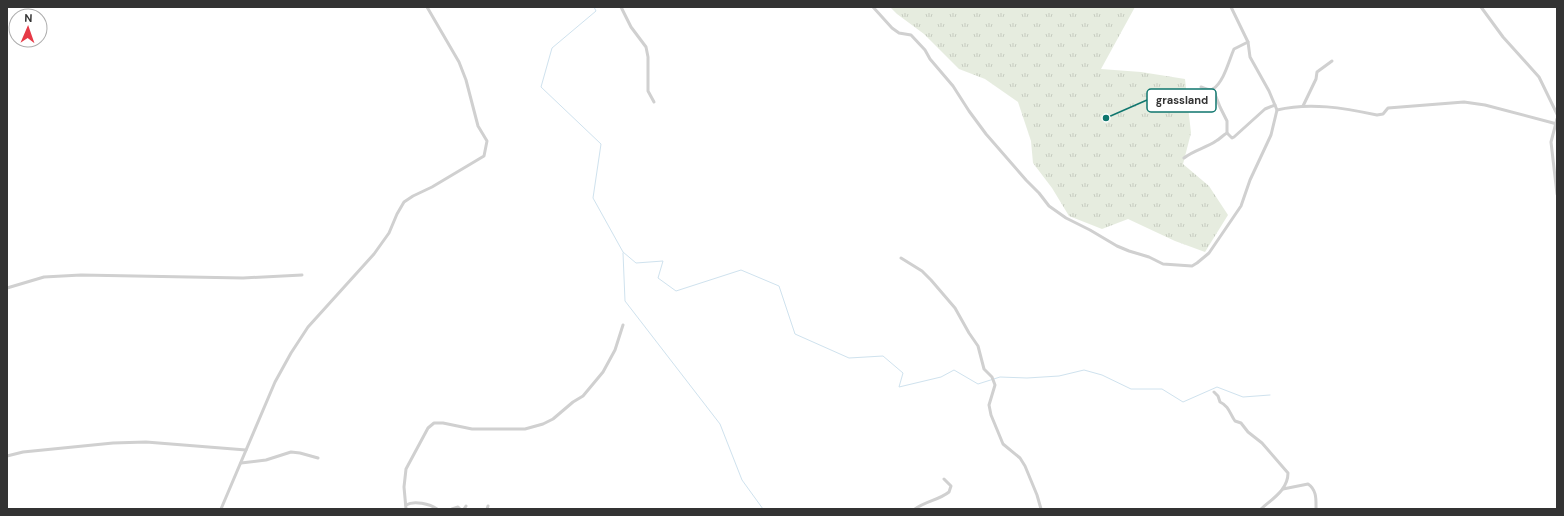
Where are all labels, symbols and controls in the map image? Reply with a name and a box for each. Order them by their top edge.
north arrow [8,8,48,48]
text: N [24,11,33,25]
callout: grassland [1147,89,1216,112]
text: grassland [1156,93,1208,107]

